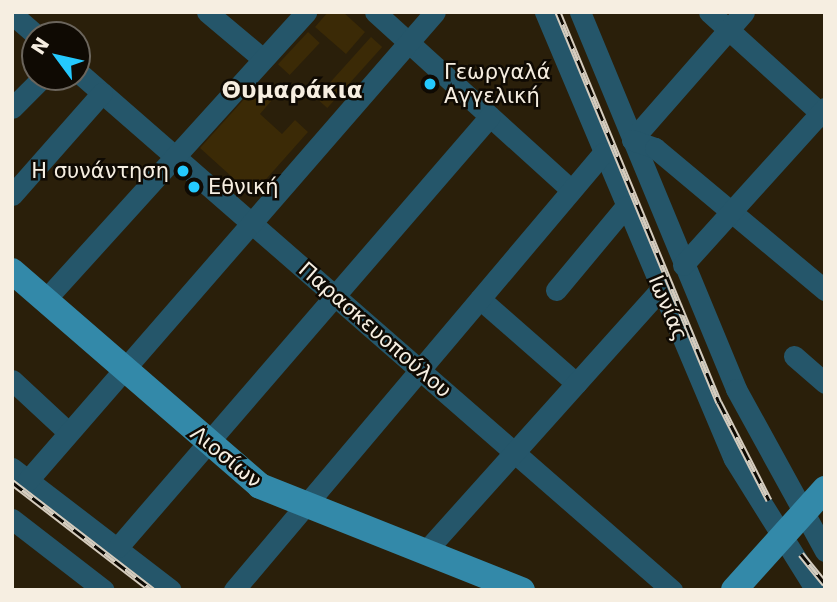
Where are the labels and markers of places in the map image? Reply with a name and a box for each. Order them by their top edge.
place label: Γεωργαλά Αγγελική [444,59,551,109]
marker: Γεωργαλά Αγγελική [422,76,438,92]
place label: Η συνάντηση [31,158,169,184]
marker: Η συνάντηση [175,163,191,179]
place label: Εθνική [208,174,279,200]
marker: Εθνική [186,179,202,195]

